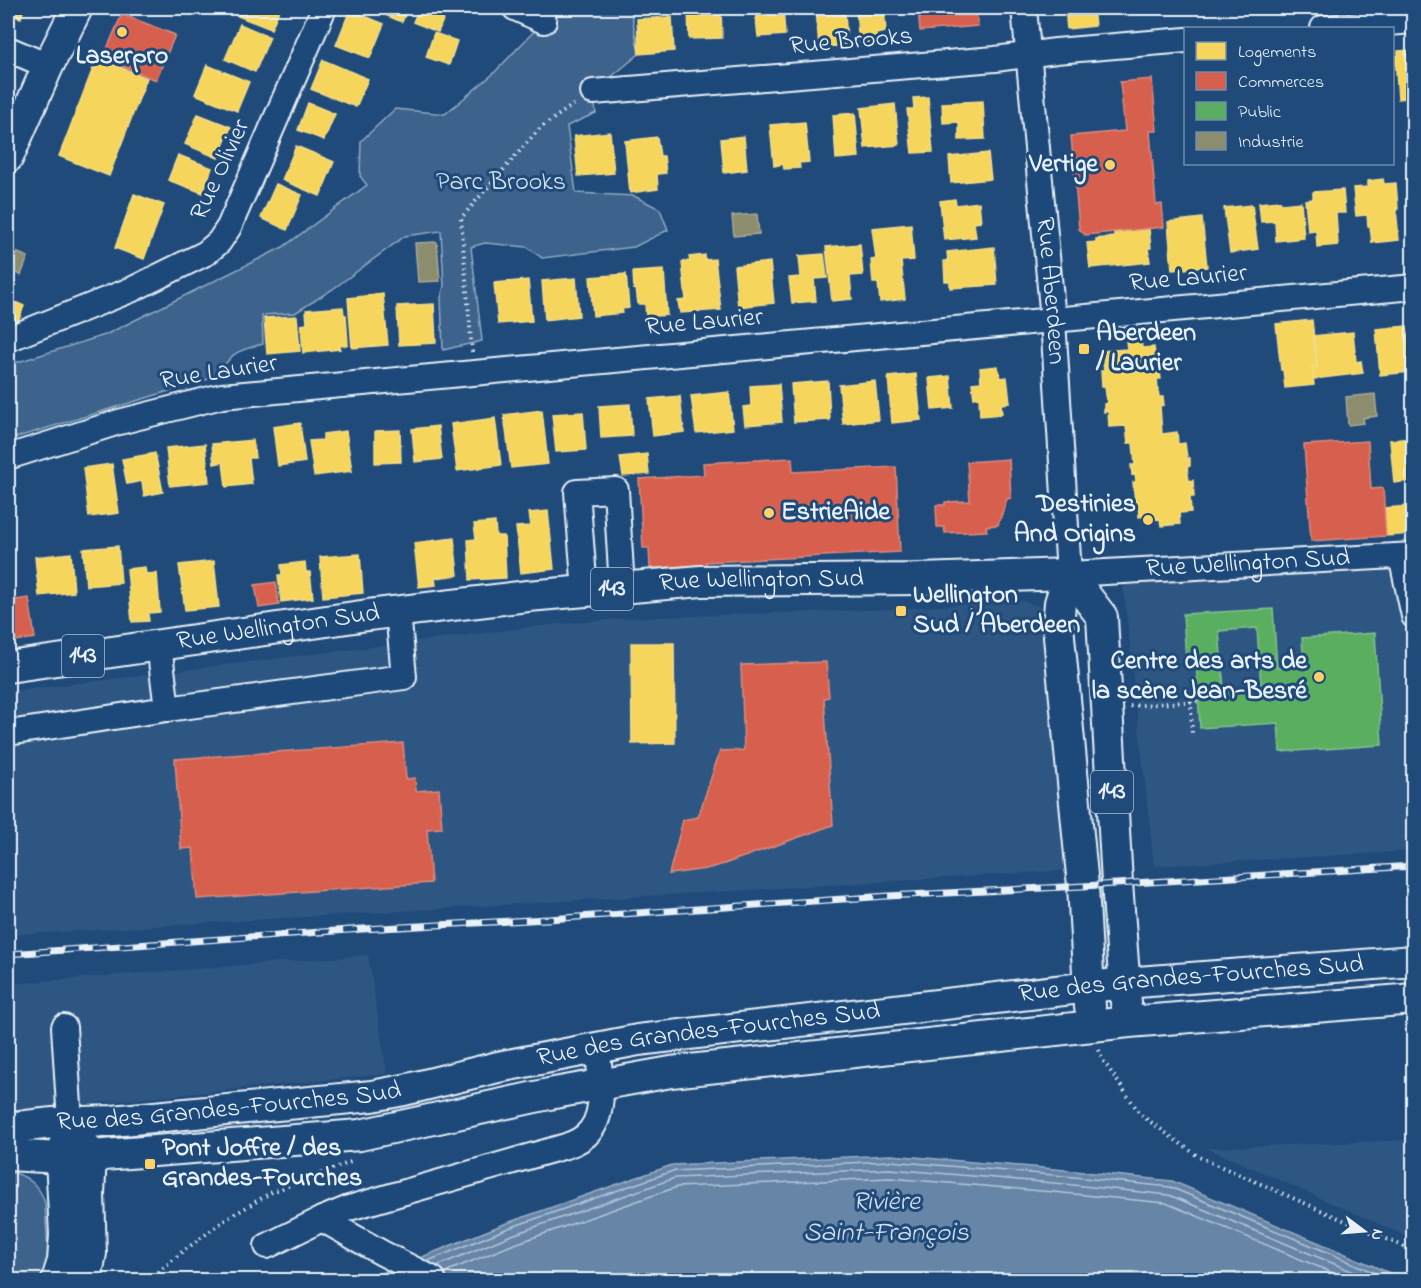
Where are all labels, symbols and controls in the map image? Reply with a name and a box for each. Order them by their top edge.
street label: Rue Brooks [788,18,914,66]
marker: Laserpro [115,25,129,39]
legend [1184,27,1394,165]
place label: Laserpro [76,38,168,76]
text: Logements [1238,40,1316,67]
text: Commerces [1238,70,1324,96]
text: Public [1238,100,1281,126]
street label: Rue Olivier [181,112,261,227]
text: Industrie [1238,130,1304,156]
place label: Vertige [1028,146,1099,185]
marker: Vertige [1103,158,1117,172]
park label: Parc Brooks [436,164,566,202]
street label: Rue Aberdeen [1025,216,1075,366]
street label: Rue Laurier [1127,255,1249,303]
street label: Rue Laurier [643,299,765,347]
place label: Aberdeen / Laurier [1095,315,1196,383]
marker: Aberdeen / Laurier [1077,342,1091,356]
street label: Rue Laurier [158,345,281,401]
place label: Destinies And Origins [1014,486,1136,555]
place label: EstrieAide [781,494,891,532]
marker: EstrieAide [762,506,776,520]
marker: Destinies And Origins [1141,513,1155,527]
street label: Rue Wellington Sud [1145,540,1352,589]
street label: Rue Wellington Sud [658,561,864,604]
road number: 143 [591,568,633,610]
place label: Wellington Sud / Aberdeen [913,577,1081,645]
street label: Rue Wellington Sud [174,595,382,661]
marker: Wellington Sud / Aberdeen [894,604,908,618]
road number: 143 [62,635,104,677]
place label: Centre des arts de la scène Jean-Besré [1092,643,1308,711]
marker: Centre des arts de la scène Jean-Besré [1312,670,1326,684]
road number: 143 [1091,771,1133,813]
street label: Rue des Grandes-Fourches Sud [1017,946,1365,1014]
street label: Rue des Grandes-Fourches Sud [534,993,883,1078]
street label: Rue des Grandes-Fourches Sud [56,1072,405,1142]
place label: Pont Joffre / des Grandes-Fourches [162,1130,362,1198]
marker: Pont Joffre / des Grandes-Fourches [143,1157,157,1171]
water label: Rivière Saint-François [803,1183,969,1253]
north arrow [1334,1201,1394,1261]
text: N [1363,1226,1390,1243]

